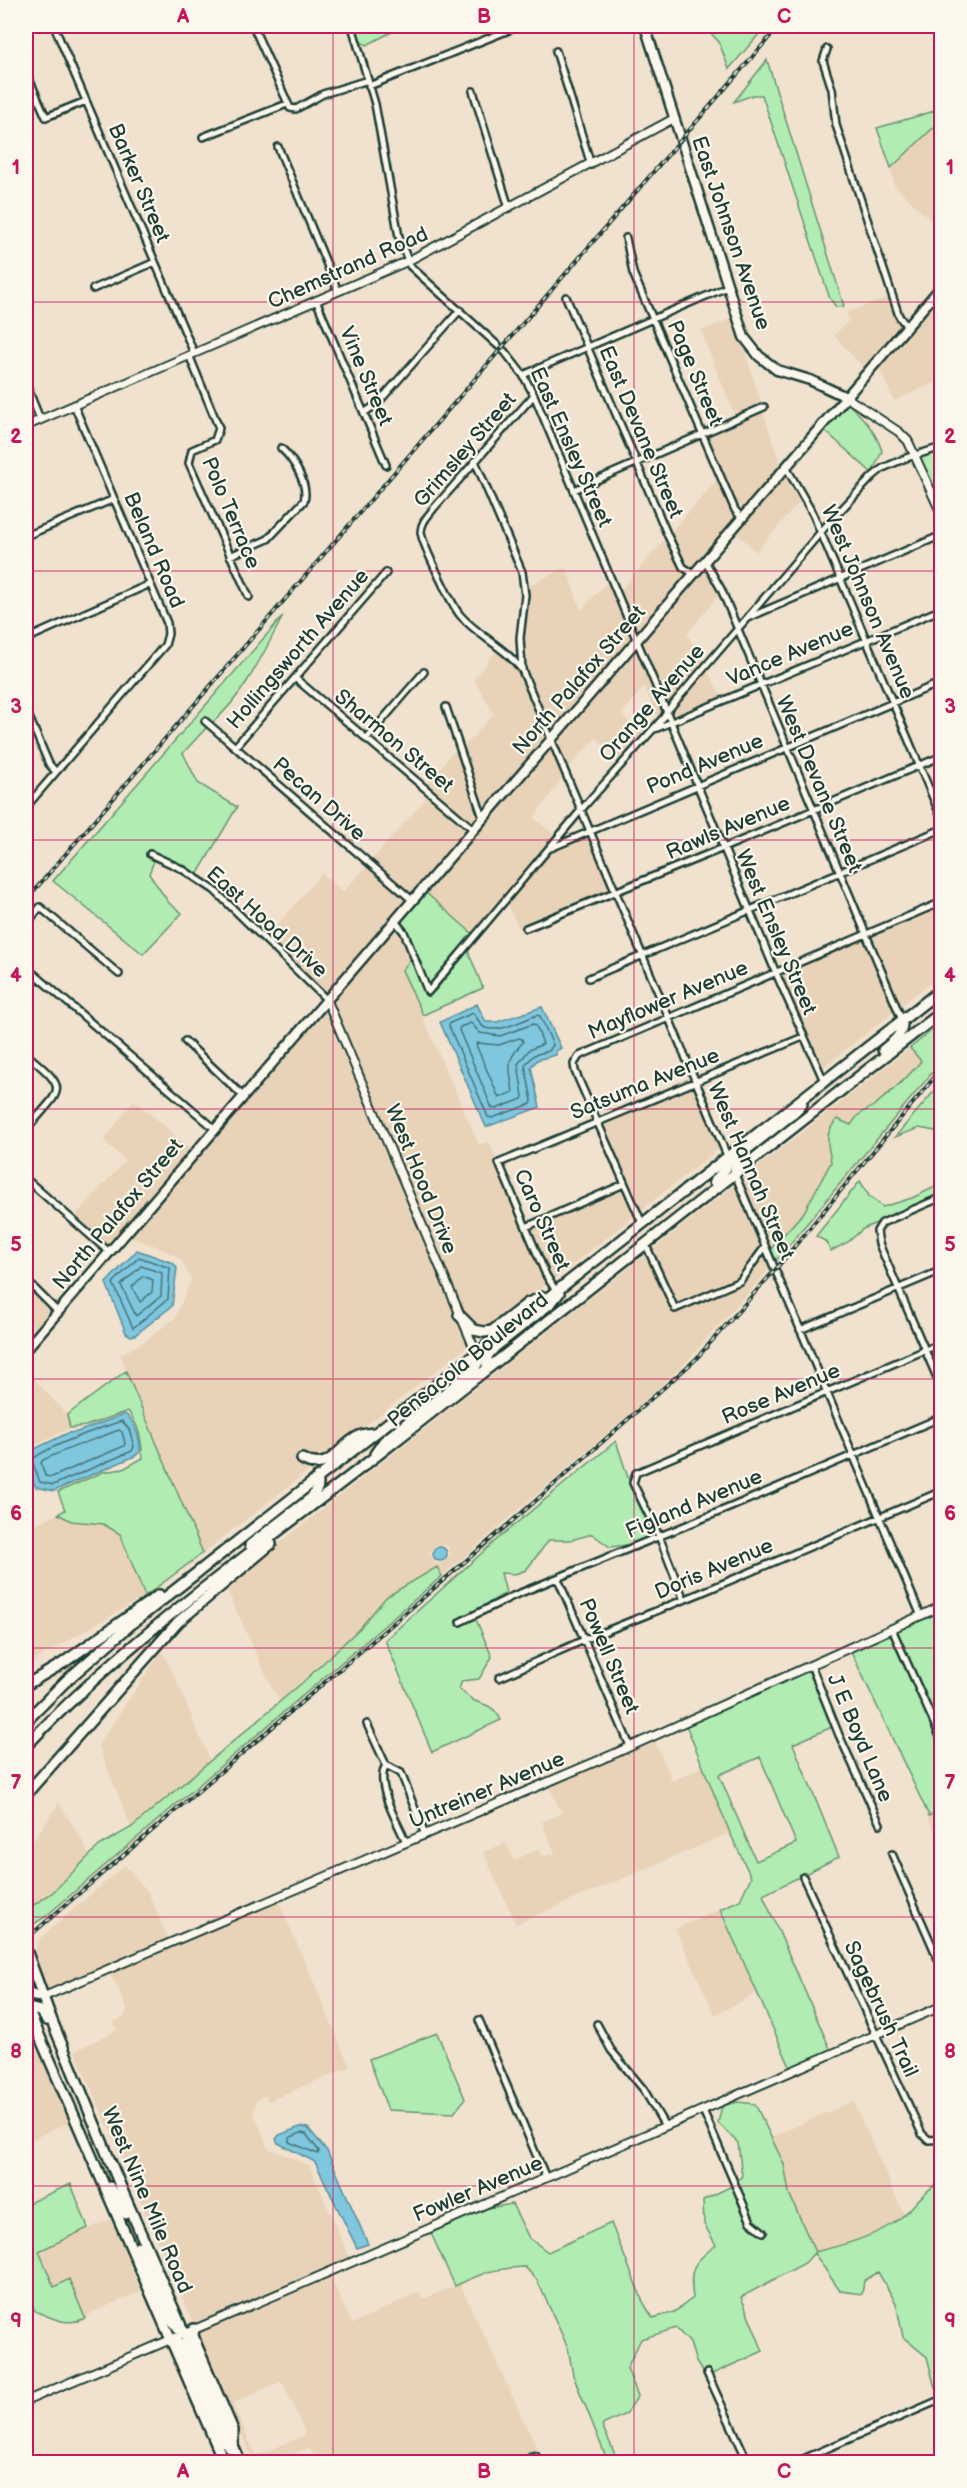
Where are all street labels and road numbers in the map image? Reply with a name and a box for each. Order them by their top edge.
street label: Barker Street [103,120,175,247]
street label: East Johnson Avenue [686,133,776,333]
street label: Chemstrand Road [264,221,432,315]
street label: Page Street [662,317,729,430]
street label: Vine Street [334,323,398,430]
street label: East Devane Street [593,342,689,522]
street label: East Ensley Street [525,363,618,531]
street label: Grimsley Street [408,387,522,512]
street label: Polo Terrace [196,453,266,573]
street label: Beland Road [118,488,190,612]
street label: West Johnson Avenue [816,501,920,703]
street label: Hollingsworth Avenue [222,564,374,734]
street label: North Palafox Street [507,600,651,760]
street label: Vance Avenue [723,616,857,692]
street label: Orange Avenue [594,639,710,767]
street label: Sharmon Street [329,684,459,798]
street label: West Devane Street [771,692,868,876]
street label: Pond Avenue [643,728,767,800]
street label: Pecan Drive [267,752,371,846]
street label: Rawls Avenue [662,791,794,865]
street label: West Ensley Street [730,846,822,1019]
street label: East Hood Drive [201,861,333,983]
street label: Mayflower Avenue [584,955,752,1045]
street label: Satsuma Avenue [567,1043,723,1125]
street label: West Hannah Street [702,1079,800,1264]
street label: West Hood Drive [380,1101,462,1257]
street label: North Palafox Street [47,1133,189,1295]
street label: Caro Street [508,1165,576,1275]
street label: Pensacola Boulevard [383,1287,553,1433]
street label: Rose Avenue [718,1358,844,1430]
street label: Figland Avenue [622,1464,766,1544]
street label: Doris Avenue [651,1533,777,1605]
street label: Powell Street [573,1595,645,1718]
street label: J E Boyd Lane [822,1670,898,1806]
street label: Untreiner Avenue [406,1746,568,1834]
street label: Sagebrush Trail [838,1937,924,2081]
street label: West Nine Mile Road [96,2103,198,2297]
street label: Fowler Avenue [409,2150,547,2228]

